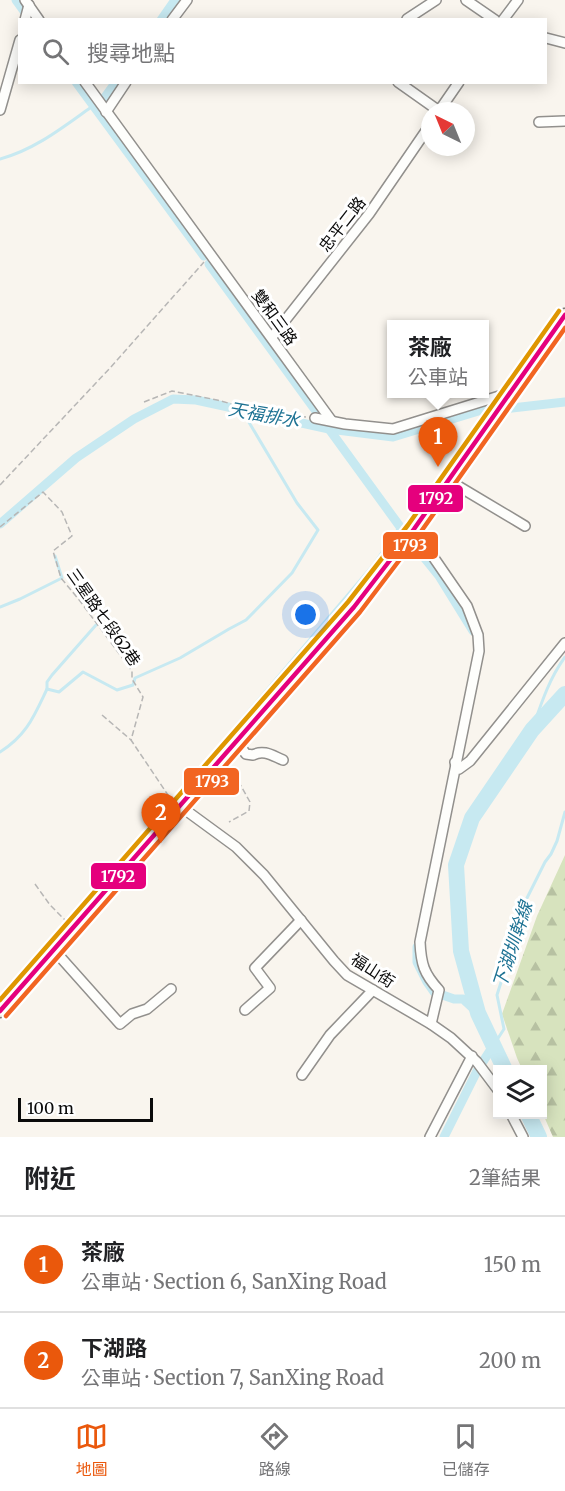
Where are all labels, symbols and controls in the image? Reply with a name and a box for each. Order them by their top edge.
search box [18,18,547,84]
icon: search [39,35,72,68]
text: 搜尋地點 [87,39,175,67]
north arrow [421,102,475,156]
street label: 忠平二路 [314,193,370,255]
street label: 雙和三路 [248,285,302,349]
popup [387,320,489,398]
text: 茶廠 [408,333,452,361]
text: 公車站 [408,364,468,389]
water label: 天福排水 [227,397,303,432]
pin: 1 [418,418,458,467]
line badge: 1792 [407,484,464,513]
text: 1792 [419,488,453,508]
line badge: 1793 [382,531,439,560]
text: 1793 [393,535,427,555]
street label: 三星路七段62巷 [63,564,145,670]
your location [291,600,320,629]
line badge: 1793 [183,767,240,796]
text: 1793 [195,771,229,791]
pin: 2 [142,794,180,843]
line badge: 1792 [90,862,147,890]
text: 1792 [101,866,135,886]
water label: 下湖圳幹線 [488,897,538,991]
street label: 福山街 [347,949,399,991]
map controls [493,1065,547,1119]
button: layers [493,1065,547,1119]
scale bar [18,1095,153,1122]
text: 100 m [27,1098,74,1118]
text: 附近 [24,1162,76,1195]
text: 2筆結果 [469,1165,541,1190]
text: 茶廠 [81,1238,125,1266]
text: 1 [39,1252,48,1277]
text: 150 m [484,1252,541,1277]
text: 公車站 · Section 6, SanXing Road [81,1269,387,1294]
text: 下湖路 [81,1334,147,1362]
text: 2 [38,1348,49,1373]
text: 200 m [479,1348,541,1373]
text: 公車站 · Section 7, SanXing Road [81,1365,384,1390]
tab: 地圖 [75,1420,108,1480]
tab: 路線 [258,1420,291,1480]
tab: 已儲存 [442,1420,490,1480]

